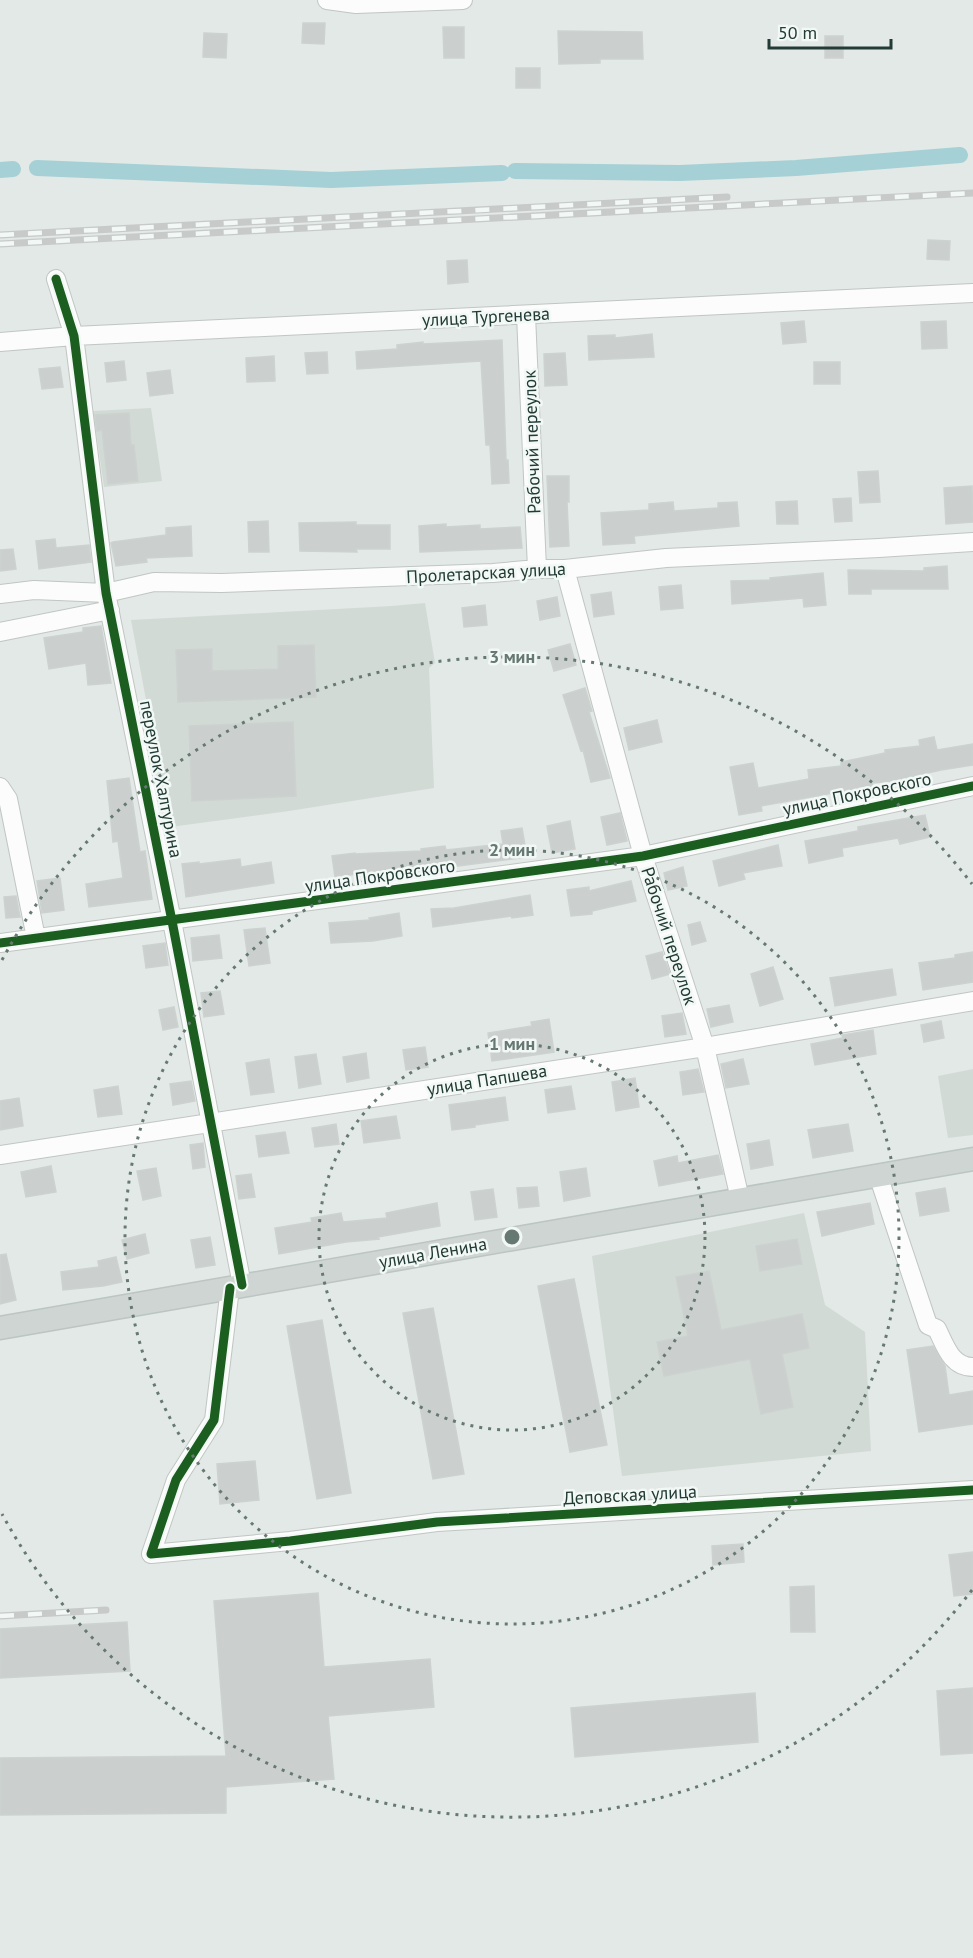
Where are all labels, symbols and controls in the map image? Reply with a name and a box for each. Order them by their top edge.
scale bar [769,12,890,50]
text: 50 m [778,21,817,44]
street label: улица Тургенева [421,302,551,331]
street label: Рабочий переулок [517,369,546,514]
street label: Пролетарская улица [405,557,566,588]
text: 3 мин [489,645,535,668]
street label: переулок Халтурина [135,698,188,860]
street label: улица Покровского [781,767,933,820]
text: 2 мин [489,838,535,861]
street label: улица Покровского [303,854,456,897]
street label: Рабочий переулок [636,864,703,1008]
text: 1 мин [489,1032,535,1055]
street label: улица Папшева [425,1059,549,1100]
centre of rings [502,1227,522,1247]
street label: улица Ленина [377,1232,489,1273]
street label: Деповская улица [563,1480,697,1509]

